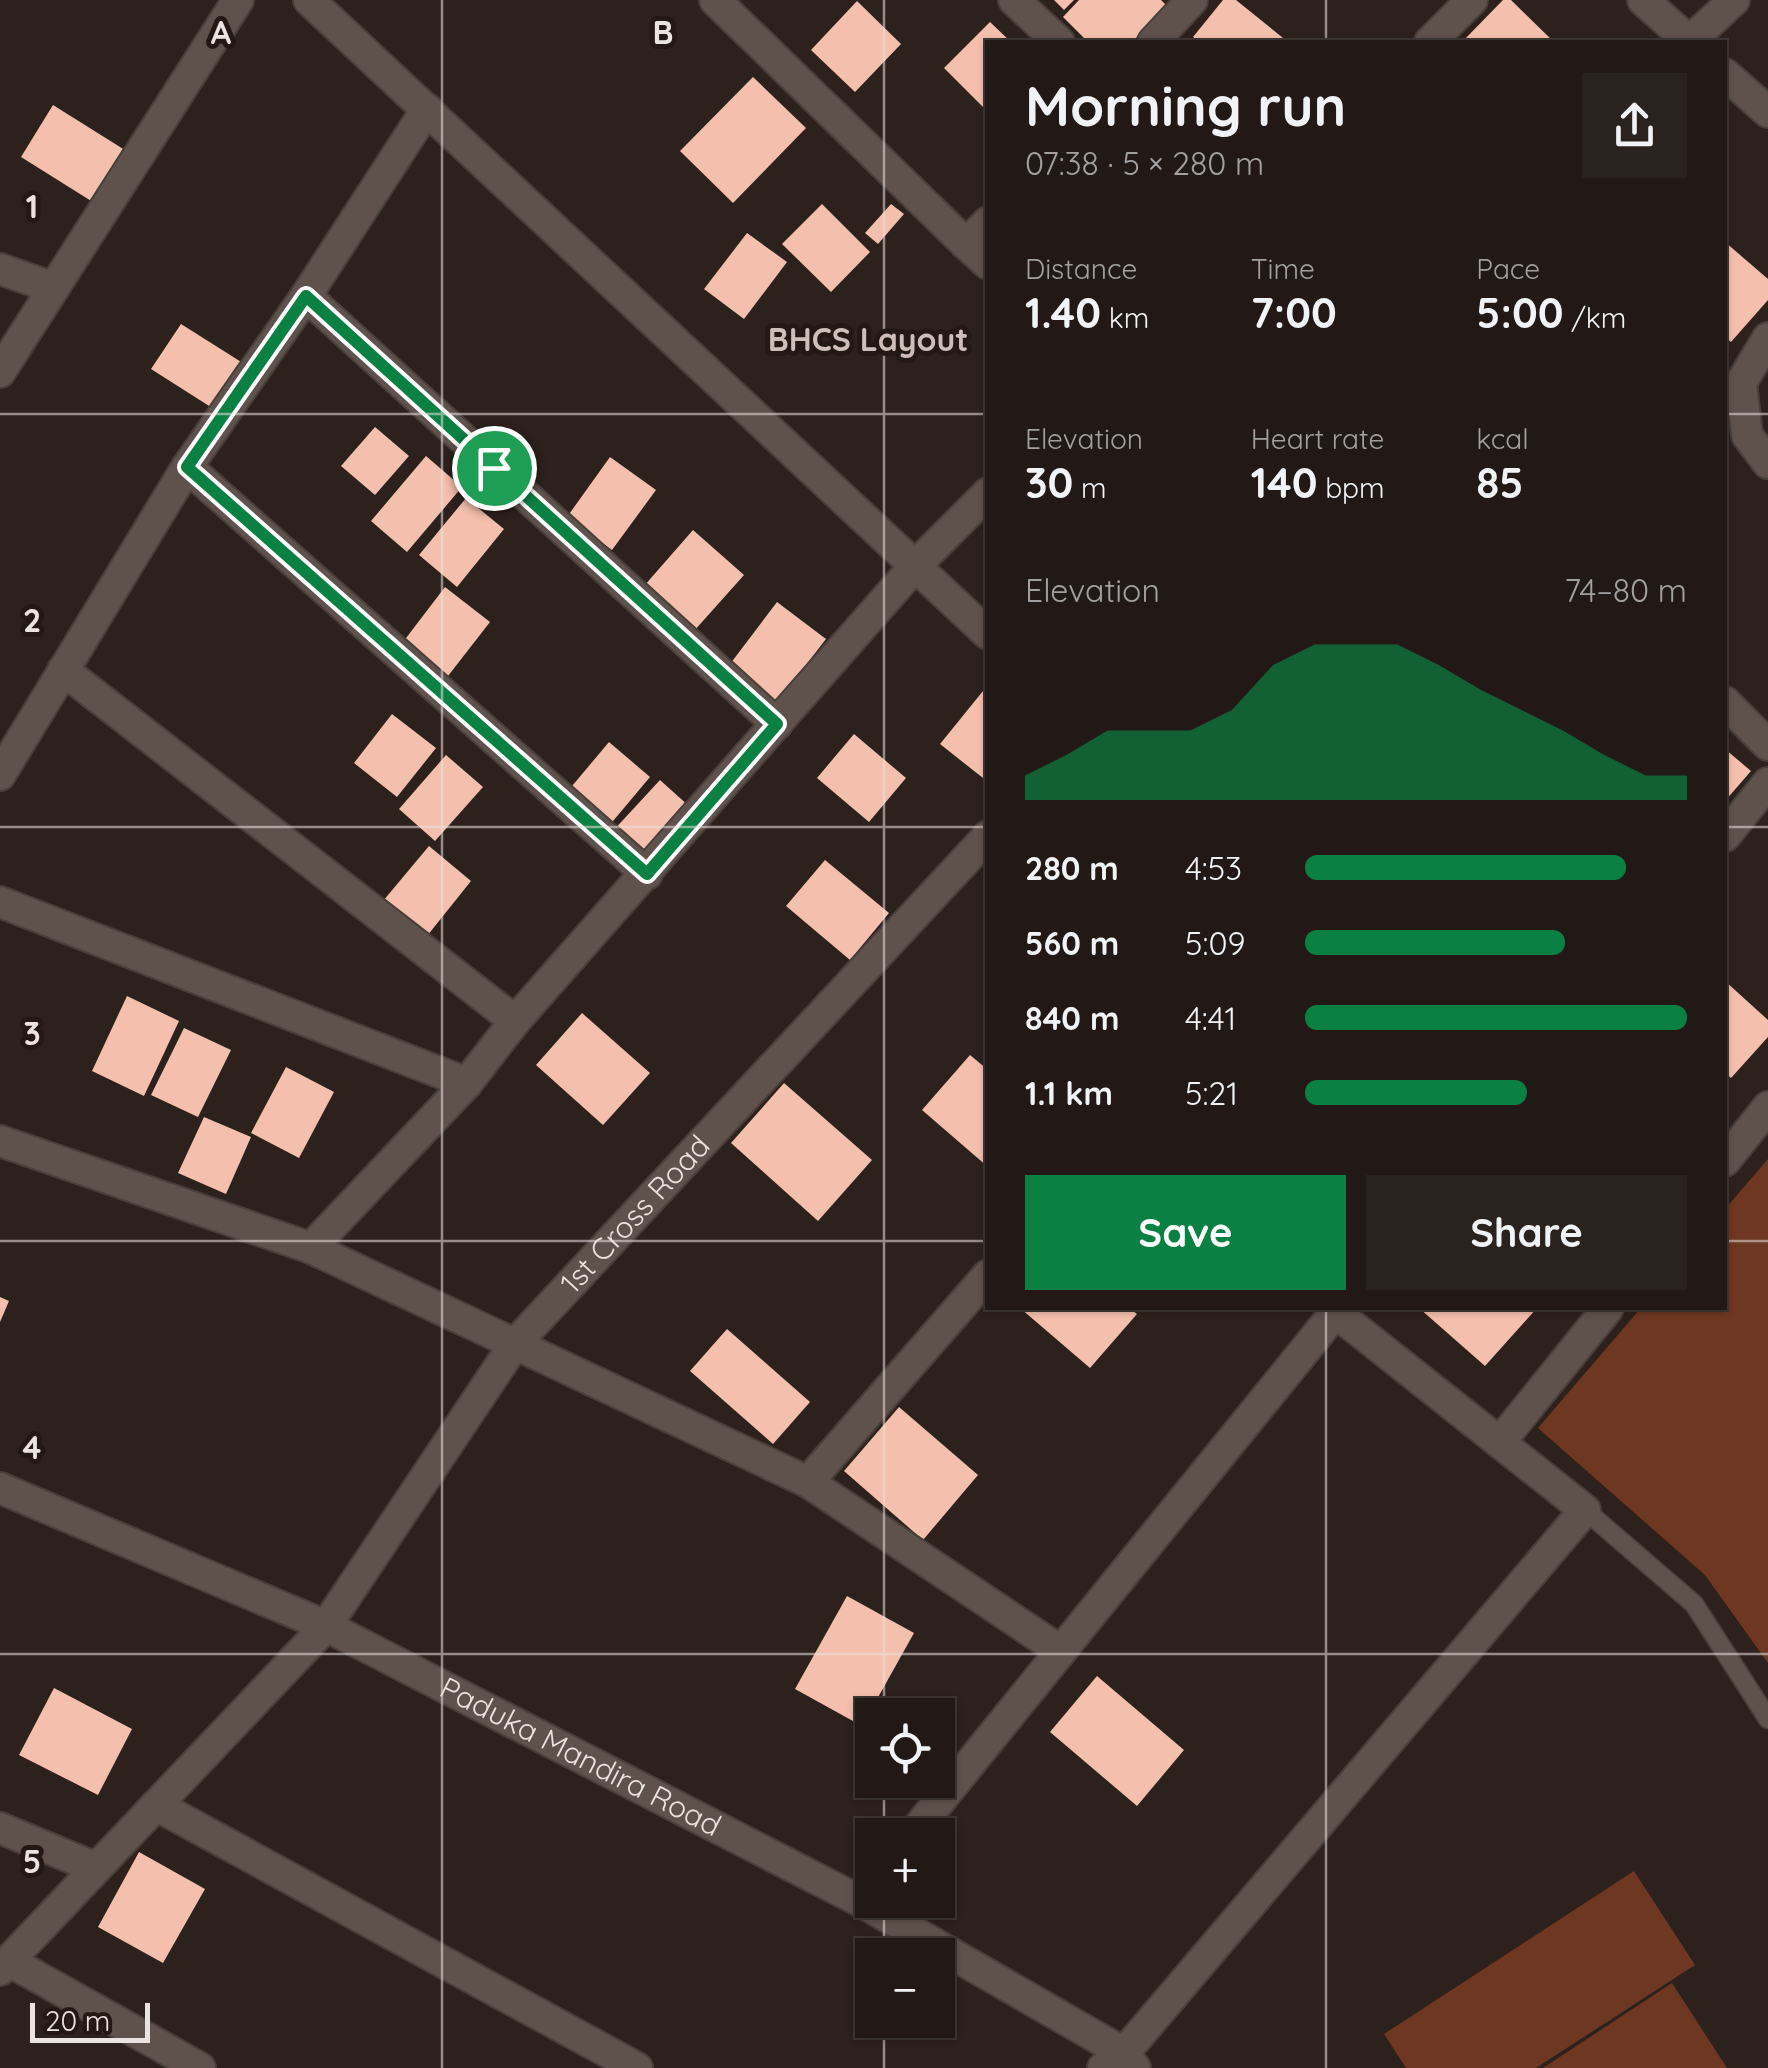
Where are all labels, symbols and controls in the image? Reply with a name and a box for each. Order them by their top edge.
text: A [211,12,232,52]
text: B [653,12,673,52]
text: Morning run [1025,71,1346,140]
button: share [1582,73,1687,178]
text: 07:38 · 5 × 280 m [1025,143,1264,183]
text: 1 [26,186,38,226]
text: Distance [1025,251,1137,286]
text: Time [1251,251,1315,286]
text: Pace [1476,251,1540,286]
text: 1.40 [1025,286,1101,339]
text: 7:00 [1251,286,1337,339]
text: 5:00 [1476,286,1564,339]
text: km [1101,300,1149,335]
text: /km [1564,300,1626,335]
district label: BHCS Layout [768,319,968,359]
text: Elevation [1025,421,1143,456]
text: Heart rate [1251,421,1384,456]
text: kcal [1476,421,1529,456]
pin [452,426,537,511]
icon: arrive [467,441,522,496]
text: 30 [1025,456,1073,509]
text: 140 [1251,456,1317,509]
text: 85 [1476,456,1524,509]
text: m [1073,470,1107,505]
text: bpm [1317,470,1385,505]
text: Elevation [1025,570,1160,610]
text: 74–80 m [1564,570,1687,610]
text: 2 [23,600,41,640]
text: 280 m [1025,848,1119,888]
text: 4:53 [1185,848,1242,888]
text: 560 m [1025,923,1119,963]
text: 5:09 [1185,923,1245,963]
text: 840 m [1025,998,1119,1038]
text: 4:41 [1185,998,1236,1038]
text: 3 [23,1013,41,1053]
text: 1.1 km [1025,1073,1113,1113]
text: 5:21 [1185,1073,1238,1113]
street label: 1st Cross Road [551,1127,718,1301]
button: Save [1025,1175,1346,1290]
button: Share [1366,1175,1687,1290]
text: 4 [23,1427,42,1467]
street label: Paduka Mandira Road [434,1668,728,1844]
map controls [855,1698,955,2038]
button: locate [855,1698,955,1798]
button: + [855,1818,955,1918]
text: 5 [23,1841,41,1881]
button: − [855,1938,955,2038]
scale bar [30,1998,150,2042]
text: 20 m [45,2003,110,2038]

